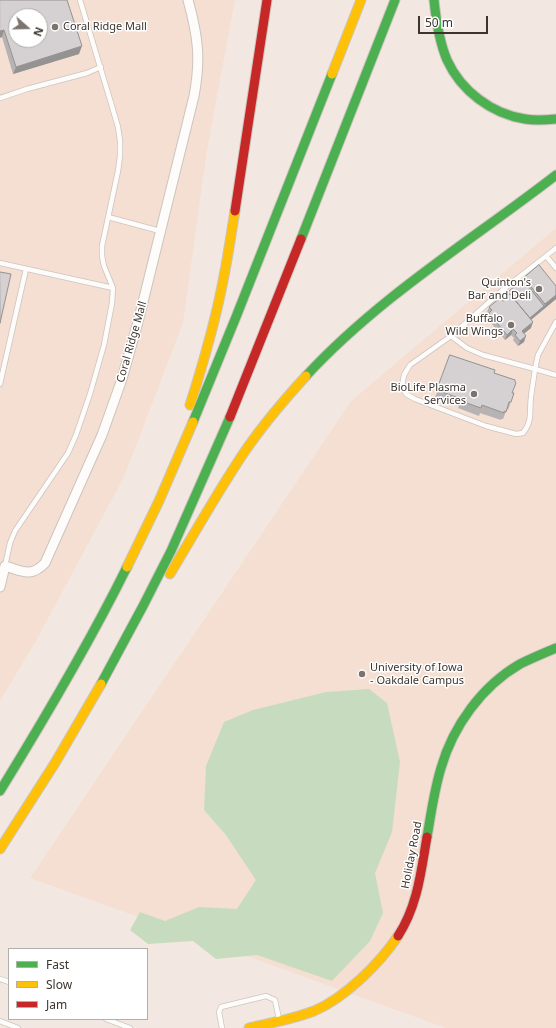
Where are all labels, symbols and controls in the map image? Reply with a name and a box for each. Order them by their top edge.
north arrow [8,8,48,48]
scale bar [420,8,490,34]
text: 50 m [425,14,453,31]
place label: Coral Ridge Mall [63,20,147,34]
marker: Coral Ridge Mall [50,22,60,32]
text: N [30,25,47,39]
place label: Quinton's Bar and Deli [468,276,531,302]
marker: Quinton's Bar and Deli [534,284,544,294]
street label: Coral Ridge Mall [114,300,150,384]
place label: Buffalo Wild Wings [446,312,503,338]
marker: Buffalo Wild Wings [506,320,516,330]
place label: BioLife Plasma Services [391,381,466,407]
marker: BioLife Plasma Services [469,389,479,399]
place label: University of Iowa - Oakdale Campus [370,661,464,687]
marker: University of Iowa - Oakdale Campus [357,669,367,679]
street label: Holiday Road [399,820,425,890]
legend [8,948,148,1020]
text: Fast [46,956,69,973]
text: Slow [46,976,72,993]
text: Jam [46,996,67,1013]

